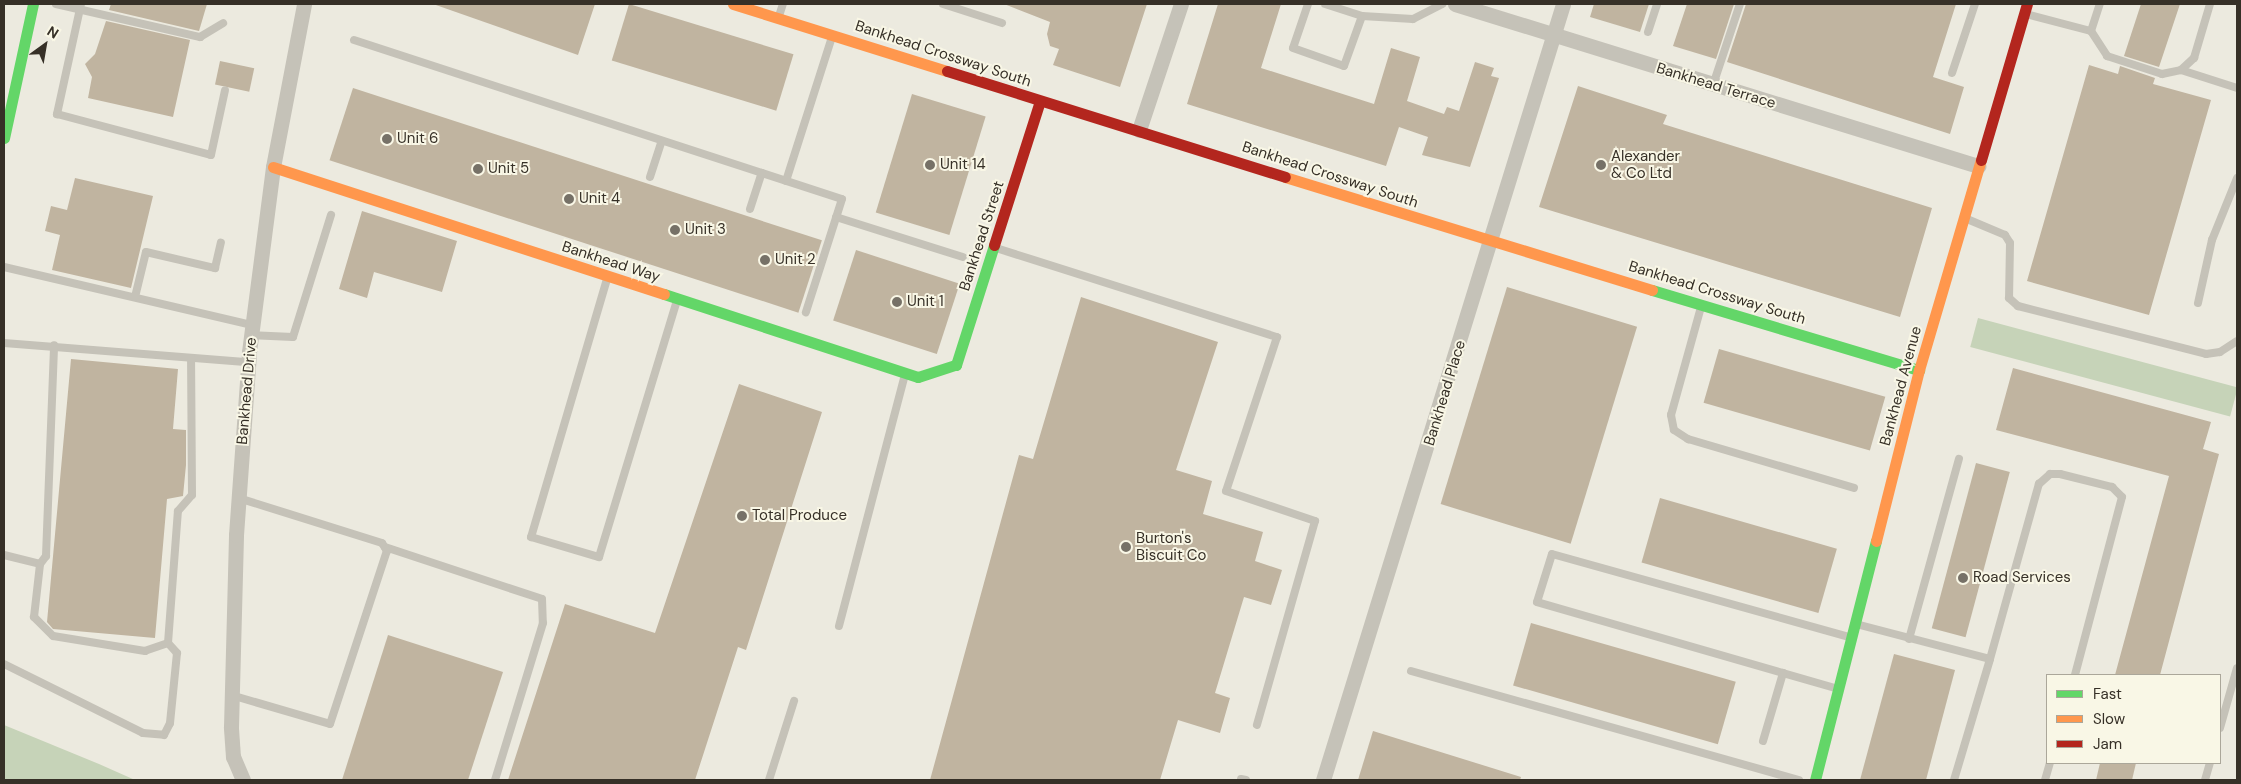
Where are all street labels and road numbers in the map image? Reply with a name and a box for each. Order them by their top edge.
street label: Bankhead Crossway South [853,17,1033,91]
street label: Bankhead Terrace [1654,59,1778,113]
street label: Bankhead Crossway South [1240,138,1420,212]
street label: Bankhead Street [956,179,1008,293]
street label: Bankhead Way [560,238,662,286]
street label: Bankhead Crossway South [1626,258,1808,328]
street label: Bankhead Avenue [1876,324,1926,448]
street label: Bankhead Drive [233,337,261,445]
street label: Bankhead Place [1420,338,1470,448]

